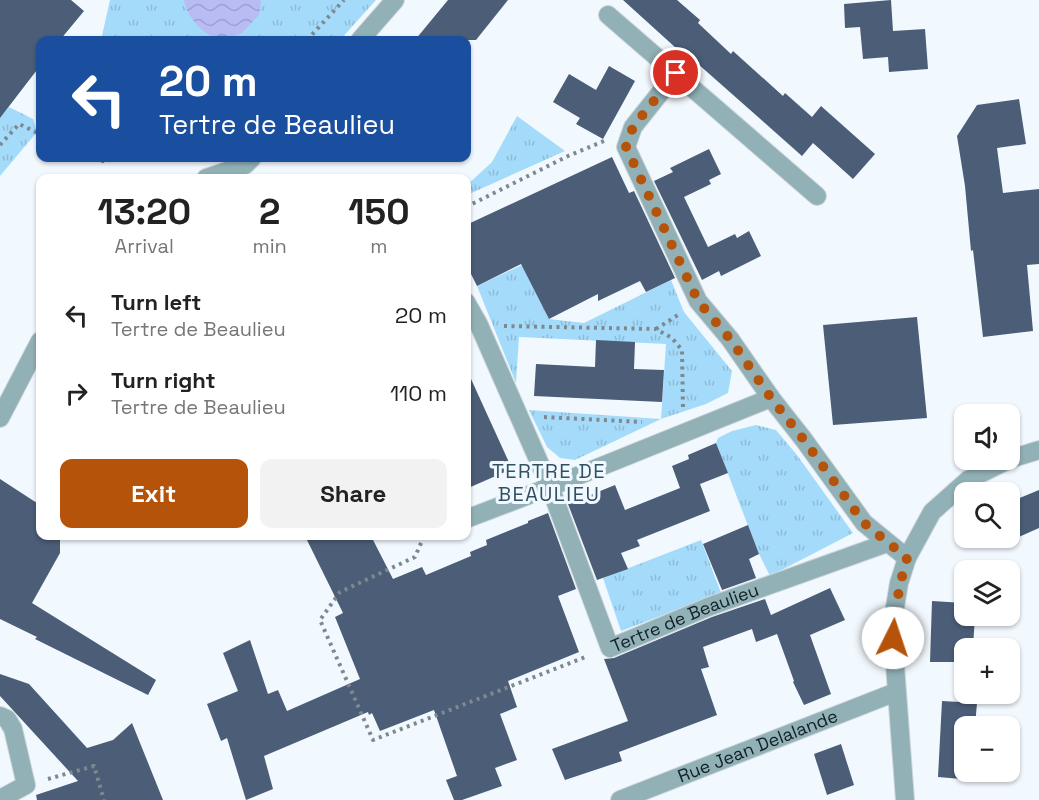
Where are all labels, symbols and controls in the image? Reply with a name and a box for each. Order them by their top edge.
pin [650,47,701,98]
text: 20 m [159,55,258,108]
icon: arrive [659,56,692,89]
icon: left [60,60,138,138]
text: Tertre de Beaulieu [159,107,395,142]
text: 13:20 [97,189,191,235]
text: 2 [259,189,280,235]
text: 150 [348,189,410,235]
text: Arrival [115,233,174,259]
text: min [253,233,287,259]
text: m [370,233,388,259]
text: Turn left [111,288,201,316]
icon: left [60,299,93,332]
text: 20 m [395,301,447,329]
text: Tertre de Beaulieu [111,316,286,342]
text: Turn right [111,366,216,394]
icon: right [60,377,93,410]
text: 110 m [390,379,447,407]
text: Tertre de Beaulieu [111,394,286,420]
map controls [954,404,1020,782]
button: sound [954,404,1020,470]
district label: TERTRE DE BEAULIEU [492,458,606,507]
button: Exit [60,459,248,528]
button: Share [260,459,447,528]
button: search [954,482,1020,548]
button: layers [954,560,1020,626]
street label: Tertre de Beaulieu [607,578,762,657]
position arrow [861,606,925,670]
button: + [954,638,1020,704]
street label: Rue Jean Delalande [674,704,841,787]
button: − [954,716,1020,782]

